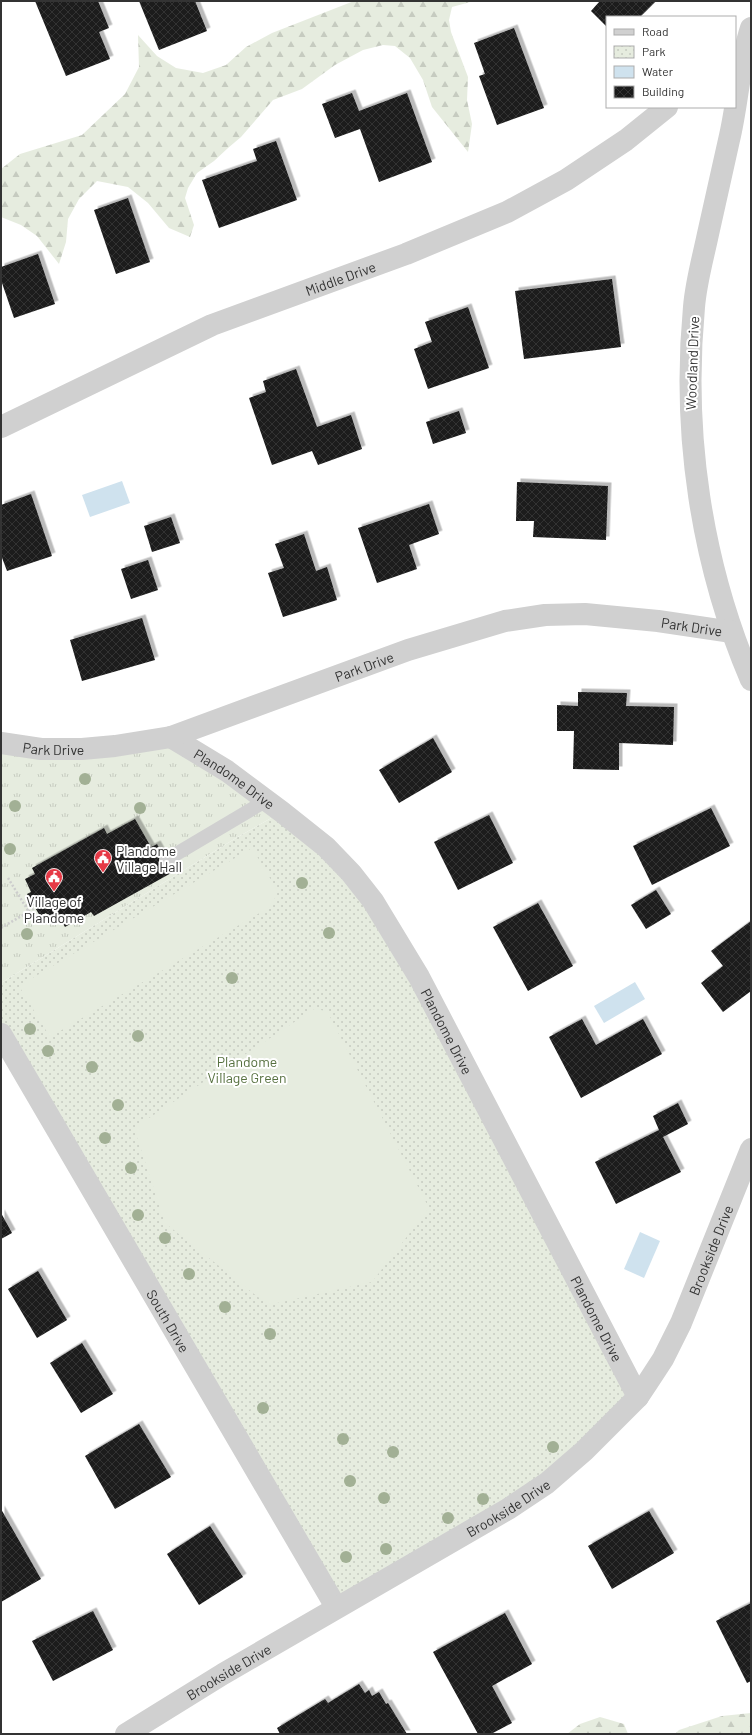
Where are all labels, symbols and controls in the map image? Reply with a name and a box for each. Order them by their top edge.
legend [606,16,736,108]
text: Road [642,24,669,38]
text: Park [642,44,666,58]
text: Water [642,64,674,78]
text: Building [642,84,684,98]
street label: Middle Drive [303,257,378,299]
street label: Woodland Drive [682,316,702,410]
street label: Park Drive [660,613,724,639]
street label: Park Drive [332,648,396,685]
street label: Park Drive [22,738,84,758]
street label: Plandome Drive [191,745,278,812]
place label: Plandome Village Hall [116,842,182,875]
public building icon: Plandome Village Hall [93,848,113,873]
public building icon: Village of Plandome [44,867,64,892]
place label: Village of Plandome [24,893,84,926]
street label: Plandome Drive [418,985,477,1077]
park label: Plandome Village Green [207,1053,287,1086]
street label: Brookside Drive [685,1202,736,1297]
street label: Plandome Drive [568,1273,626,1364]
street label: South Drive [144,1286,194,1355]
street label: Brookside Drive [463,1475,553,1540]
street label: Brookside Drive [183,1640,274,1703]

